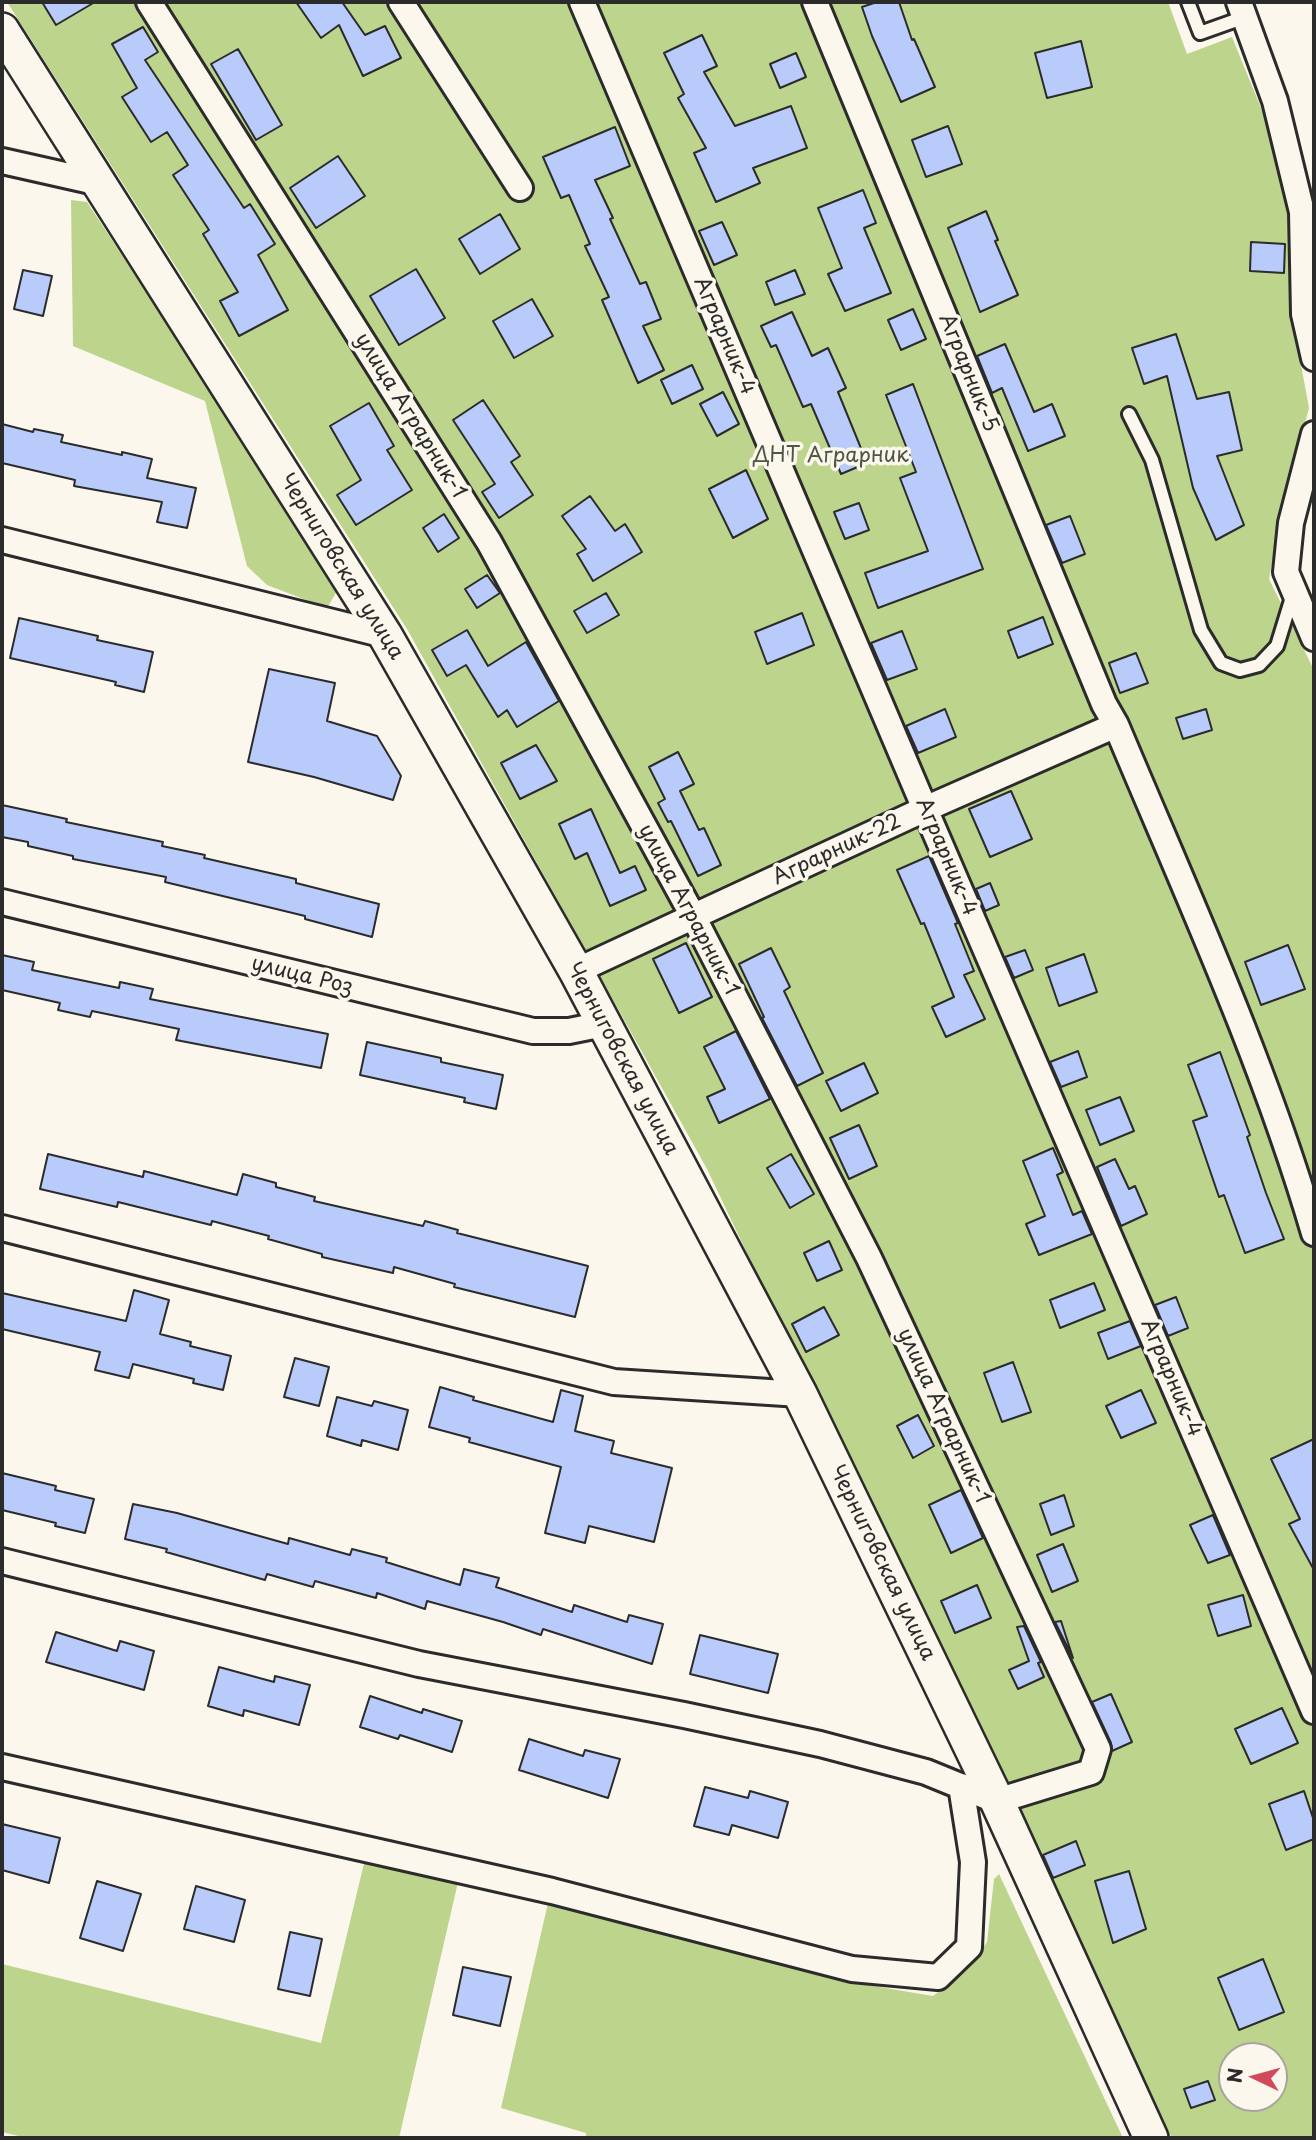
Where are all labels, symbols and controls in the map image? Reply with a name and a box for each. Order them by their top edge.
street label: Аграрник-4 [688,273,760,399]
street label: Аграрник-5 [933,310,1003,436]
street label: улица Аграрник-1 [349,329,471,503]
park label: ДНТ Аграрник [753,443,909,469]
street label: Черниговская улица [273,469,409,665]
street label: Аграрник-4 [910,794,982,920]
street label: Аграрник-22 [769,809,905,891]
street label: улица Аграрник-1 [632,820,744,1000]
street label: улица Роз [248,951,356,1001]
street label: Черниговская улица [561,958,683,1160]
street label: Аграрник-4 [1135,1315,1207,1441]
street label: улица Аграрник-1 [891,1324,995,1508]
street label: Черниговская улица [824,1461,940,1665]
north arrow [1218,2042,1288,2112]
text: N [1219,2067,1249,2084]

